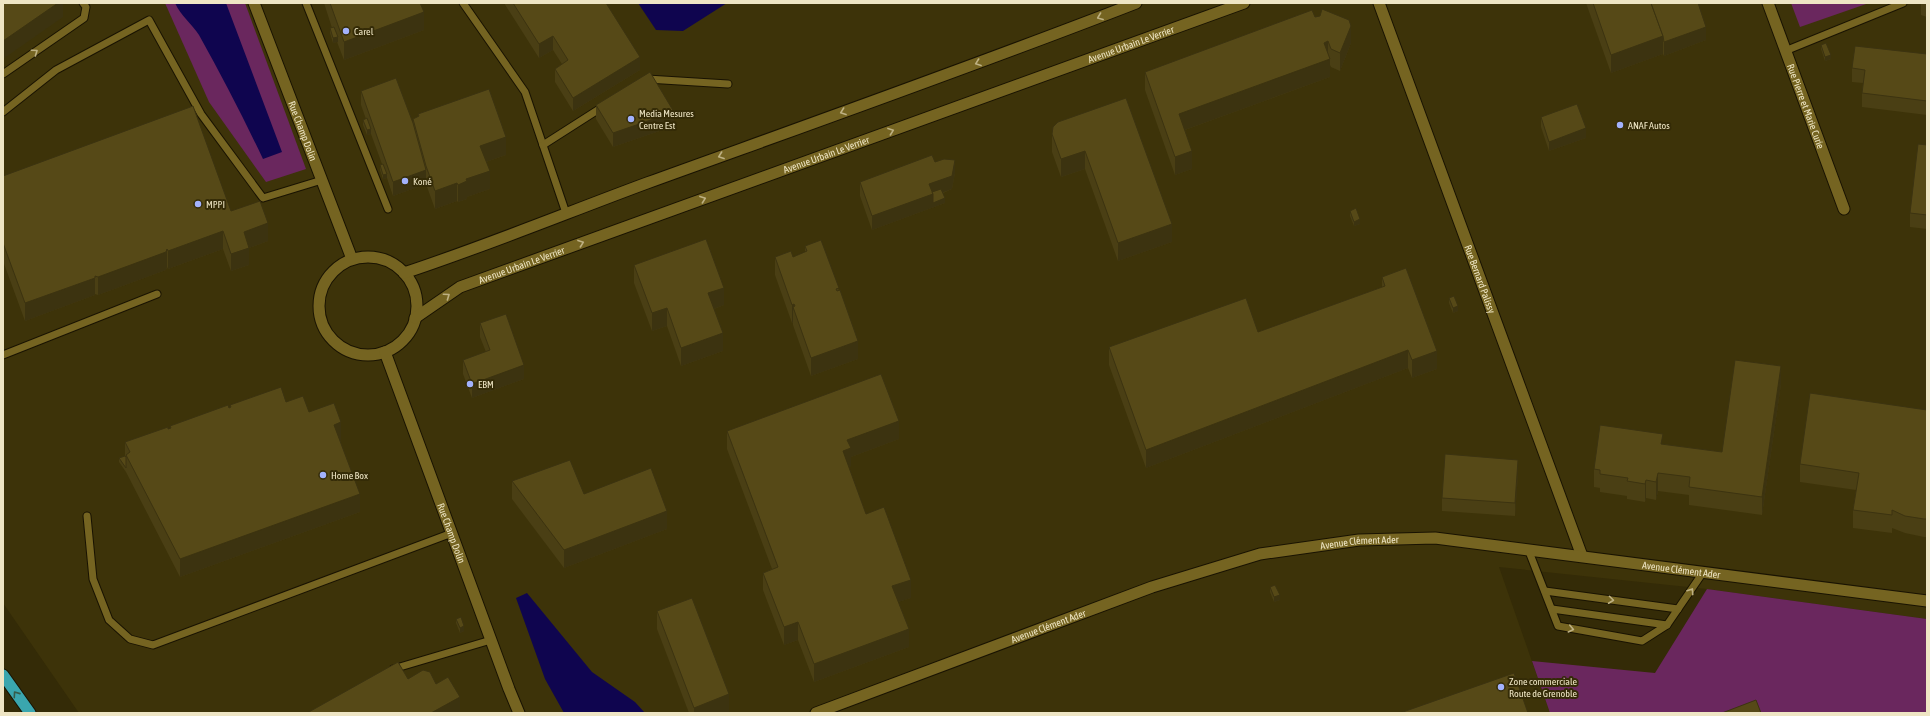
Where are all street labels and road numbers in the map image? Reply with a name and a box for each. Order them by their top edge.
street label: Avenue Urbain Le Verrier [1086,24,1176,65]
street label: Rue Pierre et Marie Curie [1785,62,1826,151]
street label: Rue Champ Dolin [286,100,319,163]
street label: Avenue Urbain Le Verrier [782,134,872,175]
street label: Rue Bernard Palissy [1462,243,1497,315]
street label: Avenue Urbain Le Verrier [477,244,567,286]
street label: Rue Champ Dolin [435,502,467,565]
street label: Avenue Clément Ader [1320,534,1400,551]
street label: Avenue Clément Ader [1641,560,1722,581]
street label: Avenue Clément Ader [1010,607,1088,645]

